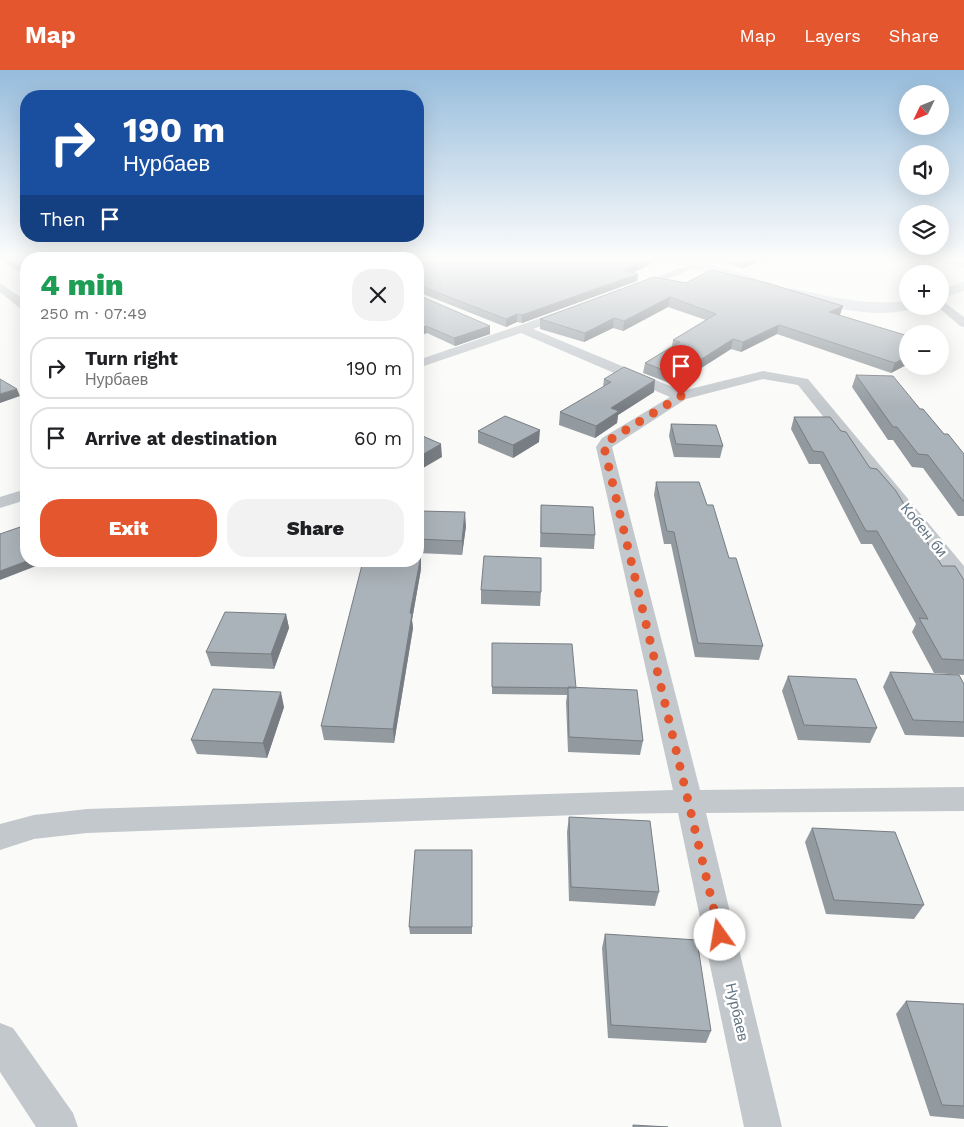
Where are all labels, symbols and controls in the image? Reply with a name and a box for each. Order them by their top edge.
text: Map [25,21,76,49]
text: Map [739,25,776,46]
text: Layers [804,25,861,46]
text: Share [889,25,939,46]
north arrow [899,85,949,135]
map controls [899,85,949,375]
text: 190 m [123,109,225,151]
icon: right [40,110,105,175]
button: sound [899,145,949,195]
text: Нурбаев [123,151,210,176]
icon: arrive [96,205,124,233]
button: layers [899,205,949,255]
text: Then [40,208,86,231]
button: + [899,265,949,315]
text: 4 min [40,267,124,302]
button: close [352,269,404,321]
text: 250 m · 07:49 [40,304,147,323]
button: − [899,325,949,375]
pin [660,345,702,396]
text: Turn right [85,347,178,370]
icon: arrive [667,352,695,380]
icon: right [42,354,70,382]
text: 190 m [346,357,402,380]
text: Нурбаев [85,370,148,389]
icon: arrive [42,424,70,452]
text: Arrive at destination [85,427,277,450]
text: 60 m [354,427,402,450]
button: Exit [40,499,217,557]
button: Share [227,499,404,557]
street label: Кобен би [897,499,951,561]
position arrow [693,908,745,960]
street label: Нурбаев [722,981,752,1043]

